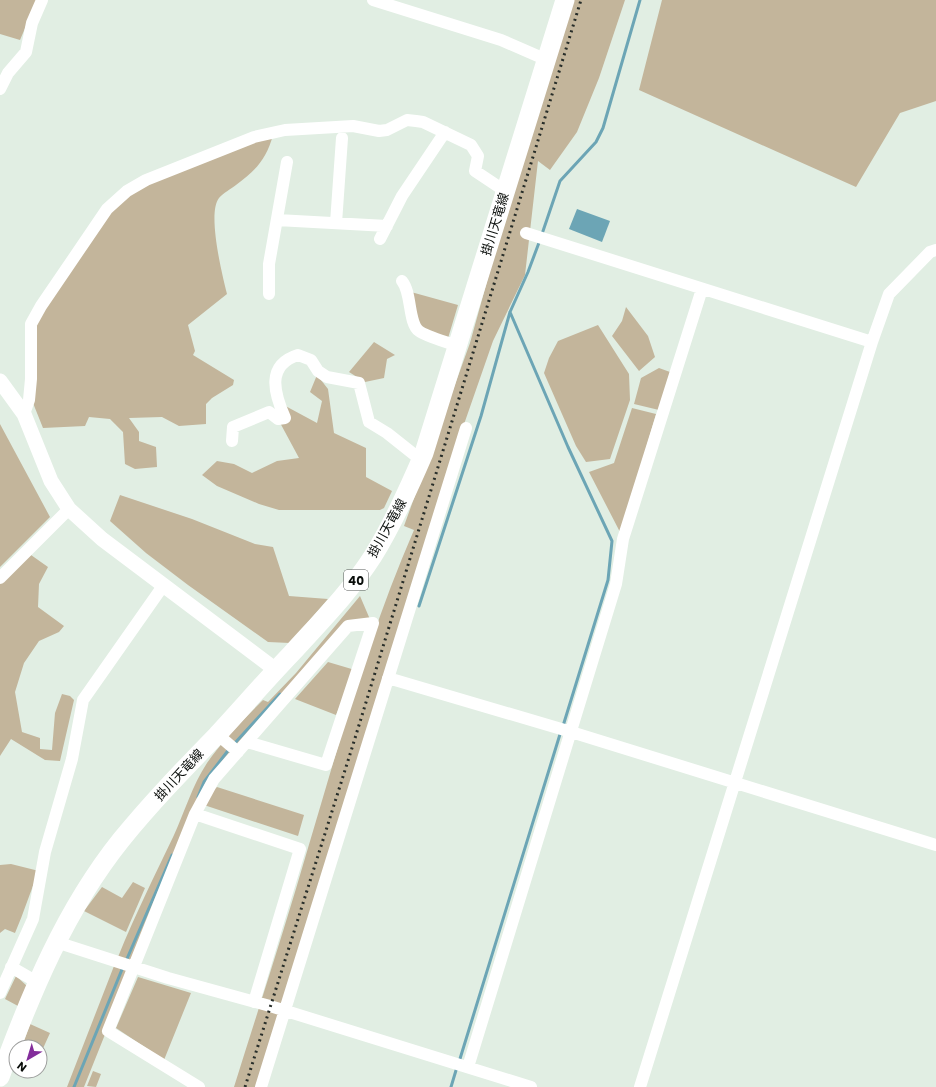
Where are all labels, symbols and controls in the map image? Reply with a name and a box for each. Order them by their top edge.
street label: 掛川天竜線 [476,190,514,258]
street label: 掛川天竜線 [363,495,411,561]
road number: 40 [344,570,368,590]
street label: 掛川天竜線 [150,745,208,805]
north arrow [8,1039,48,1079]
text: N [14,1058,30,1076]

